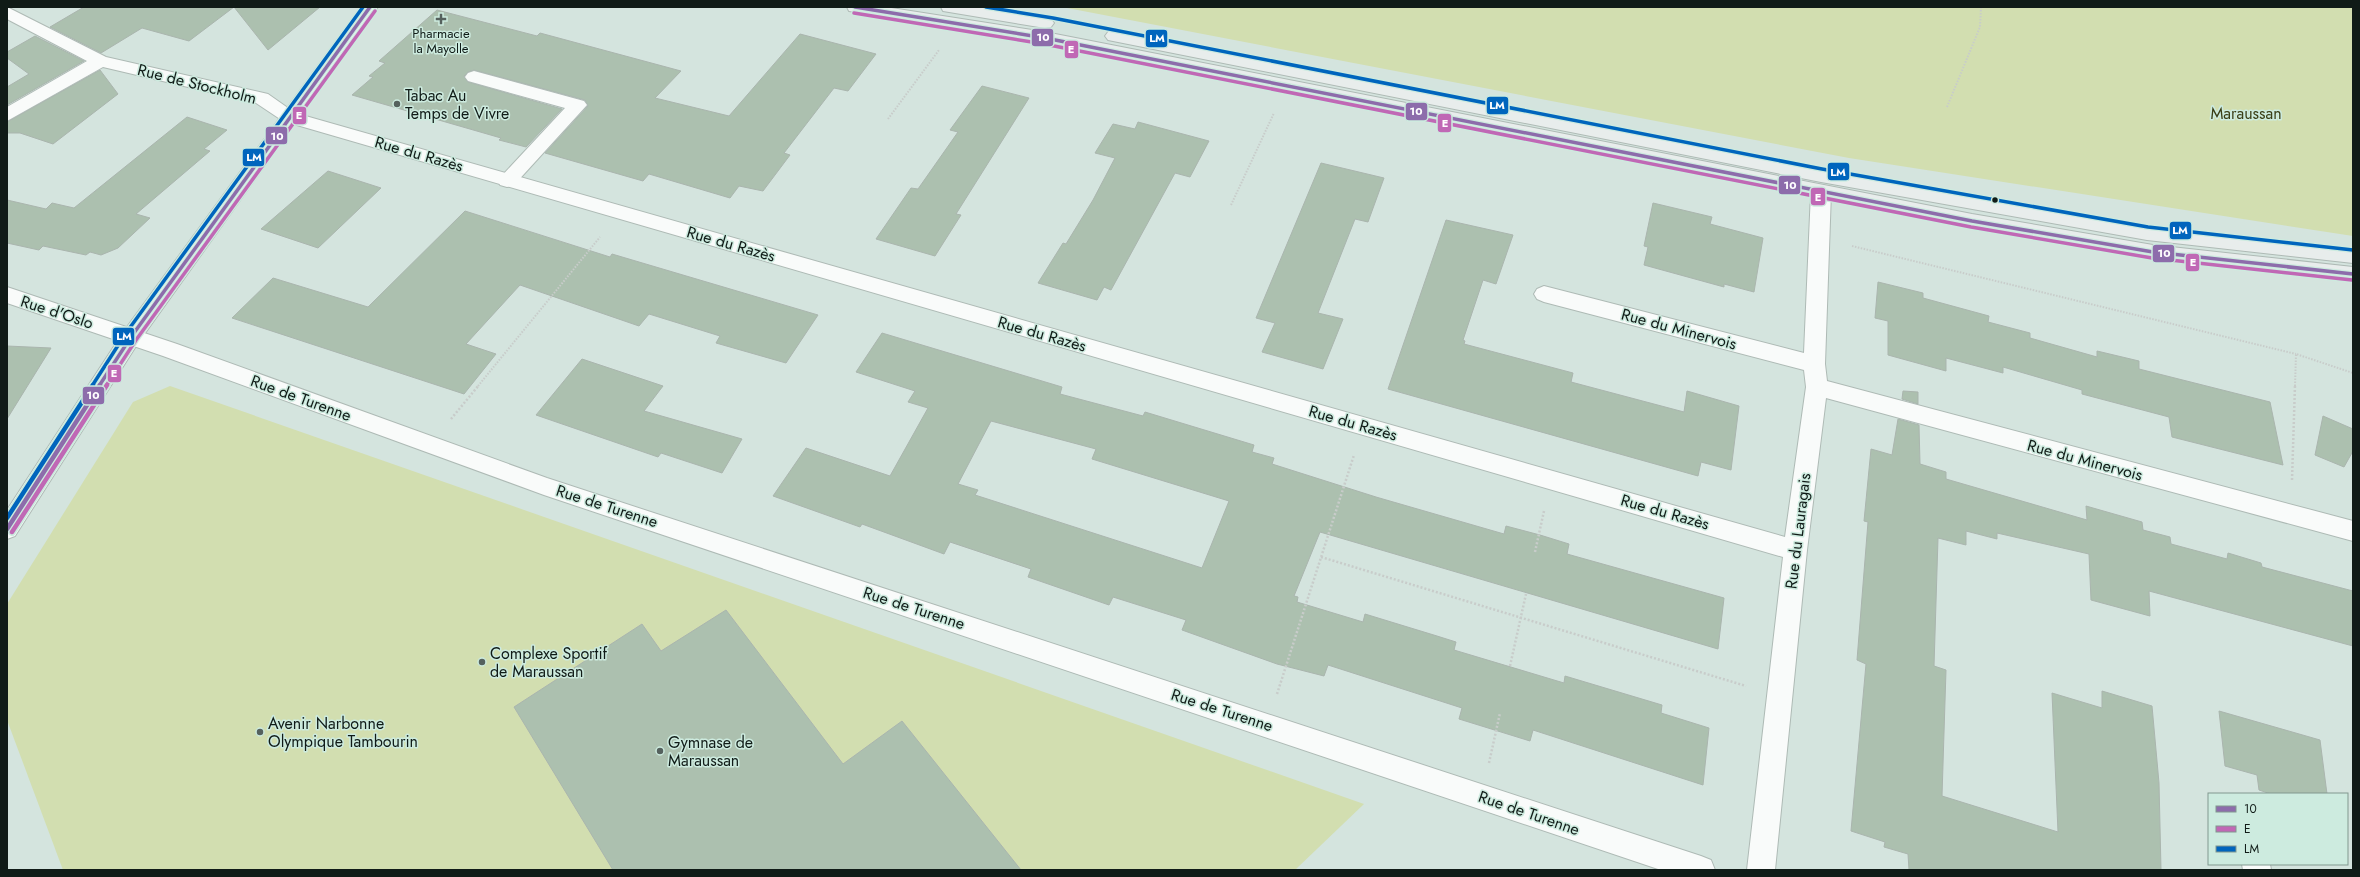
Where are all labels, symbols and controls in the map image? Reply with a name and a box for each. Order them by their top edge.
marker: Pharmacie la Mayolle [436,14,446,24]
place label: Pharmacie la Mayolle [412,24,470,58]
line badge: 10 [1031,28,1054,47]
text: 10 [1037,29,1049,45]
line badge: LM [1145,29,1168,48]
text: LM [1149,30,1165,46]
line badge: E [1064,40,1079,59]
text: E [1068,41,1074,57]
street label: Rue de Stockholm [135,58,259,110]
place label: Tabac Au Temps de Vivre [405,84,509,125]
line badge: LM [1486,96,1509,115]
text: LM [1489,97,1505,113]
marker: Tabac Au Temps de Vivre [392,99,402,109]
line badge: 10 [1405,102,1428,121]
park label: Maraussan [2210,102,2282,125]
text: 10 [1410,103,1422,119]
line badge: E [292,106,307,125]
text: E [296,107,302,123]
line badge: E [1437,113,1452,133]
text: E [1442,115,1448,131]
line badge: 10 [265,126,288,145]
text: 10 [271,128,283,144]
street label: Rue du Razès [372,130,466,178]
line badge: LM [242,148,265,167]
text: LM [246,149,262,165]
line badge: LM [1827,162,1850,181]
text: LM [1830,164,1846,180]
line badge: 10 [1778,175,1801,195]
text: 10 [1784,177,1796,193]
line badge: E [1810,187,1826,206]
text: E [1815,189,1821,205]
unlabelled marker [1990,195,2000,205]
street label: Rue du Razès [684,220,778,268]
line badge: LM [2169,221,2192,240]
text: LM [2172,222,2188,238]
line badge: 10 [2152,244,2175,263]
text: 10 [2158,245,2170,261]
line badge: E [2185,253,2200,272]
text: E [2190,254,2196,270]
street label: Rue d'Oslo [18,289,97,335]
street label: Rue du Minervois [1619,303,1739,355]
street label: Rue du Razès [995,310,1089,358]
line badge: LM [112,327,135,346]
text: LM [116,328,132,344]
line badge: E [107,364,122,383]
text: E [111,365,117,381]
street label: Rue de Turenne [247,369,355,427]
line badge: 10 [82,386,105,405]
text: 10 [87,387,99,403]
street label: Rue du Razès [1306,399,1400,447]
street label: Rue du Minervois [2025,434,2145,486]
street label: Rue du Lauragais [1779,472,1817,590]
street label: Rue de Turenne [553,479,661,533]
street label: Rue du Razès [1618,488,1712,536]
street label: Rue de Turenne [860,581,968,635]
place label: Complexe Sportif de Maraussan [490,642,608,683]
marker: Complexe Sportif de Maraussan [477,657,487,667]
street label: Rue de Turenne [1168,683,1276,737]
place label: Avenir Narbonne Olympique Tambourin [268,712,418,753]
marker: Avenir Narbonne Olympique Tambourin [255,727,265,737]
place label: Gymnase de Maraussan [668,731,753,772]
marker: Gymnase de Maraussan [655,746,665,756]
street label: Rue de Turenne [1475,785,1583,841]
legend [2208,793,2348,865]
text: 10 [2244,800,2257,818]
text: E [2244,820,2251,838]
text: LM [2244,840,2259,858]

